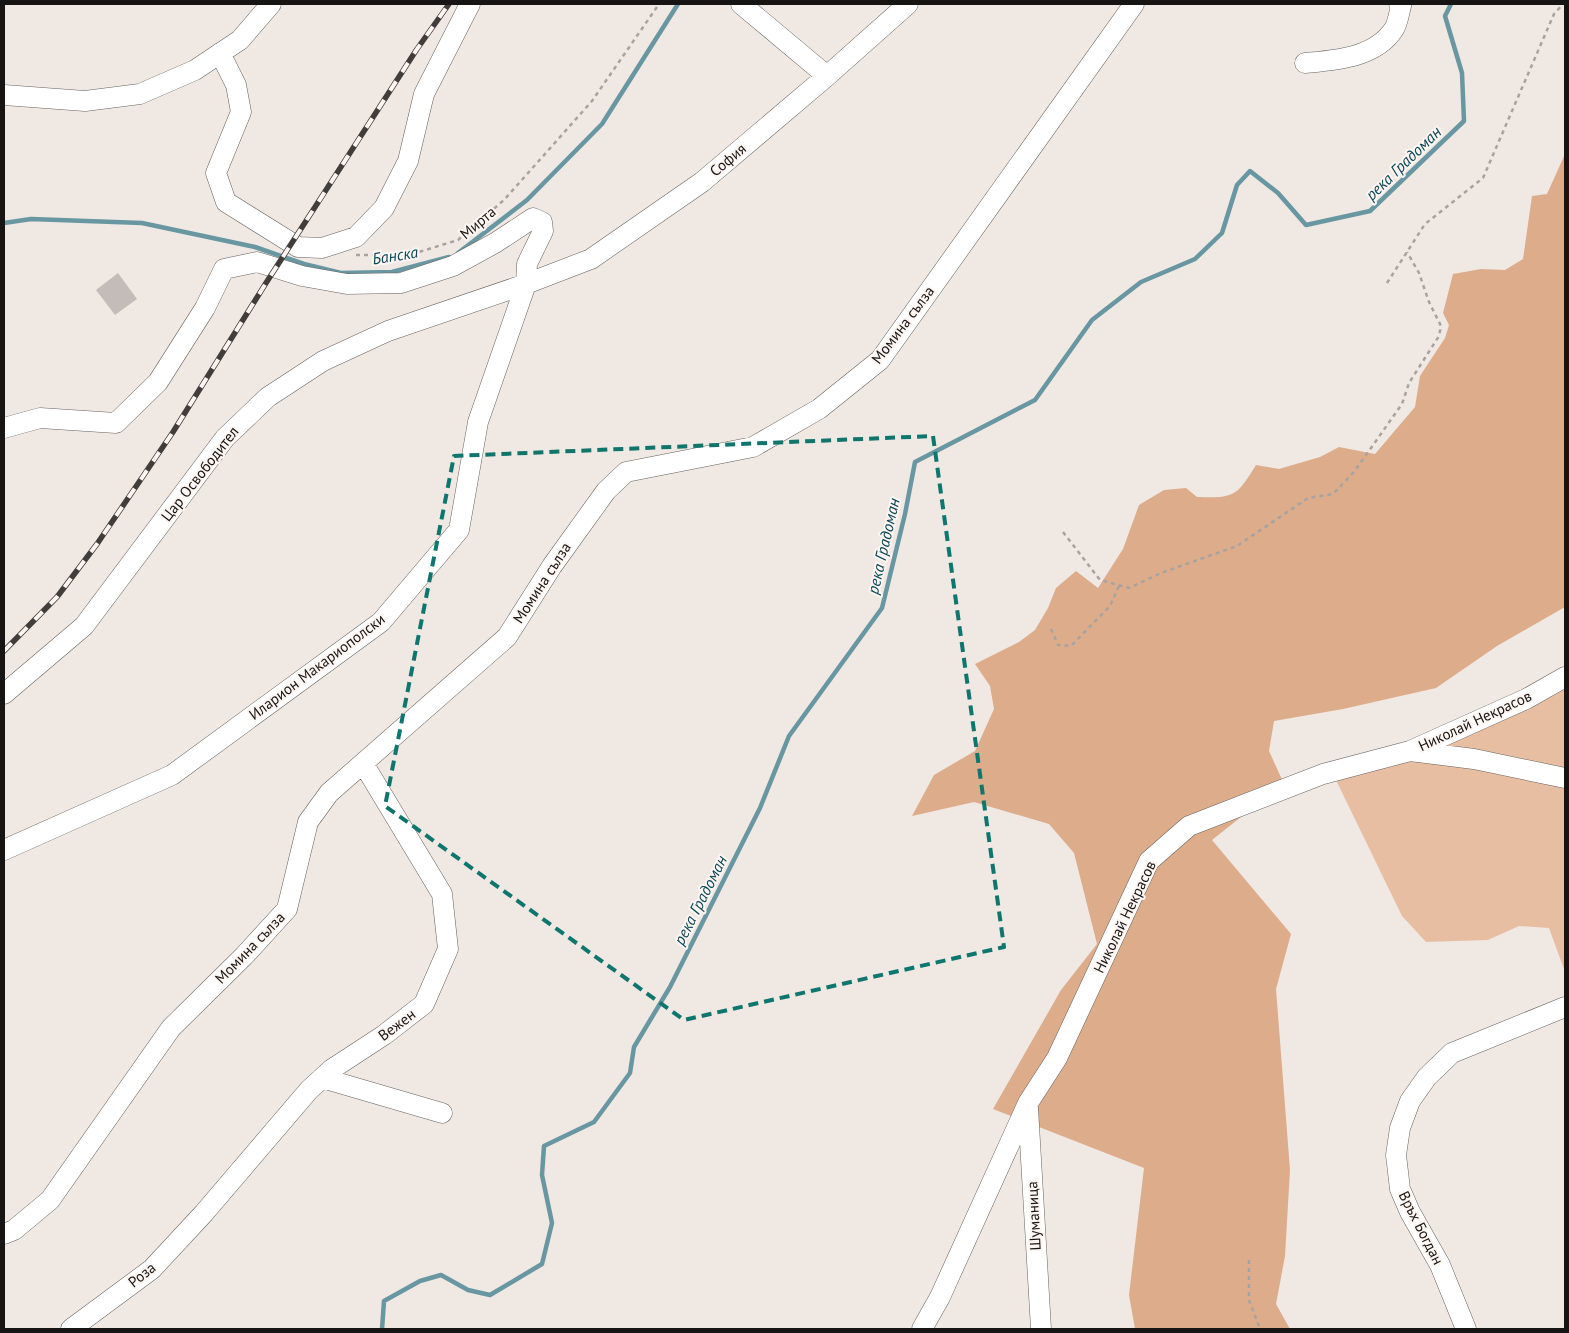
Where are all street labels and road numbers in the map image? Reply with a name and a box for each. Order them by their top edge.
street label: София [706,139,750,180]
street label: Мирта [456,202,500,243]
street label: Момина сълза [867,282,938,367]
street label: Цар Освободител [157,422,243,525]
street label: Момина сълза [508,539,575,627]
street label: Иларион Макариополски [245,609,389,724]
street label: Николай Некрасов [1415,686,1534,755]
street label: Николай Некрасов [1089,857,1160,976]
street label: Момина сълза [211,908,289,988]
street label: Вежен [374,1004,419,1045]
street label: Шуманица [1022,1181,1045,1251]
street label: Връх Богдан [1395,1188,1448,1268]
street label: Роза [124,1258,159,1291]

